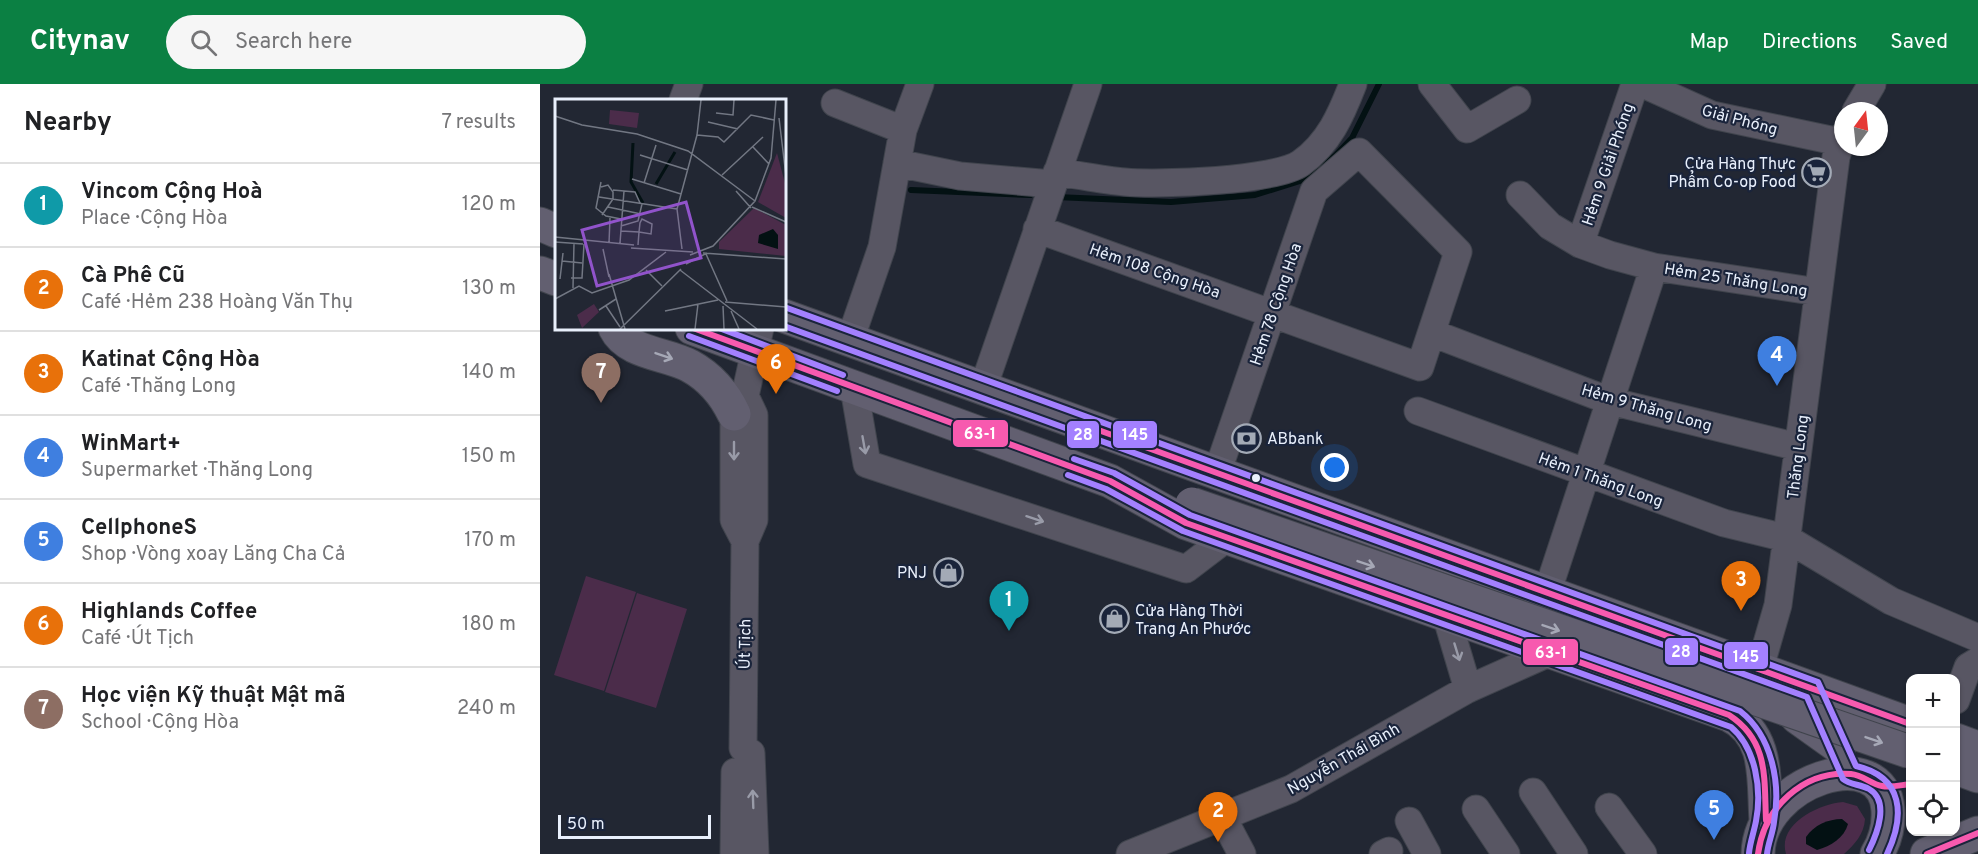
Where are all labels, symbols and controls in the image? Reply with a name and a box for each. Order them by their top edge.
search box [166,15,586,69]
text: Citynav [30,24,130,60]
icon: search [187,26,220,59]
text: Search here [235,29,352,56]
text: Map [1689,29,1729,56]
text: Directions [1762,29,1857,56]
text: Saved [1890,29,1948,56]
inset map [555,99,786,330]
street label: Hẻm 9 Giải Phóng [1579,101,1639,229]
street label: Giải Phóng [1699,101,1780,141]
north arrow [1834,102,1888,156]
text: Nearby [24,107,112,140]
text: 7 results [441,110,516,136]
place label: Cửa Hàng Thực Phẩm Co-op Food [1668,155,1796,193]
supermarket icon: Cửa Hàng Thực Phẩm Co-op Food [1801,156,1833,188]
text: Vincom Cộng Hoà [81,179,263,206]
text: 1 [40,192,48,218]
text: 120 m [462,192,516,218]
text: Place · Cộng Hòa [81,206,228,232]
street label: Hẻm 108 Cộng Hòa [1086,240,1222,304]
street label: Hẻm 78 Cộng Hòa [1247,241,1307,368]
street label: Hẻm 25 Thăng Long [1663,260,1809,302]
text: Cà Phê Cũ [81,263,185,290]
text: 2 [37,276,50,302]
text: 130 m [462,276,516,302]
text: Café · Hẻm 238 Hoàng Văn Thụ [81,290,353,316]
pin: 4 [1758,336,1796,386]
pin: 6 [756,344,796,394]
text: Katinat Cộng Hòa [81,347,260,374]
one-way arrow [654,351,673,362]
pin: 7 [582,354,620,403]
text: 3 [38,360,50,386]
text: 140 m [462,360,516,386]
text: Café · Thăng Long [81,374,236,400]
street label: Hẻm 9 Thăng Long [1579,381,1714,437]
street label: Thăng Long [1784,414,1814,501]
line badge: 63-1 [952,419,1009,448]
line badge: 28 [1066,420,1100,449]
line badge: 145 [1112,420,1158,449]
bank icon: ABbank [1230,422,1262,454]
text: 63-1 [964,425,996,445]
text: 28 [1073,426,1093,446]
text: 145 [1122,426,1148,446]
place label: ABbank [1267,430,1323,450]
text: WinMart+ [81,431,181,458]
one-way arrow [859,435,870,455]
one-way arrow [728,441,740,461]
text: 4 [37,444,50,470]
text: 150 m [462,444,516,470]
street label: Hẻm 1 Thăng Long [1535,449,1665,513]
your location [1320,453,1349,482]
text: Supermarket · Thăng Long [81,458,313,484]
unlabelled marker [1250,472,1262,484]
text: CellphoneS [81,515,197,542]
one-way arrow [1025,515,1043,526]
text: 5 [37,528,50,554]
text: 170 m [464,528,516,554]
text: Shop · Vòng xoay Lăng Cha Cả [81,542,345,568]
shop icon: PNJ [932,556,964,588]
one-way arrow [1357,560,1375,571]
pin: 3 [1722,562,1760,611]
place label: PNJ [897,564,927,584]
pin: 1 [990,582,1028,631]
text: Highlands Coffee [81,599,257,626]
place label: Cửa Hàng Thời Trang An Phước [1135,602,1251,640]
shop icon: Cửa Hàng Thời Trang An Phước [1098,603,1130,635]
text: 6 [37,612,50,638]
text: 180 m [462,612,516,638]
street label: Út Tịch [734,619,756,670]
one-way arrow [1541,623,1560,634]
text: Café · Út Tịch [81,626,194,652]
line badge: 28 [1664,637,1699,666]
line badge: 63-1 [1522,638,1579,666]
line badge: 145 [1723,641,1769,670]
one-way arrow [1452,642,1463,661]
text: 28 [1671,643,1691,663]
text: 63-1 [1535,644,1567,664]
text: 145 [1733,648,1759,668]
map controls [1906,674,1960,836]
button: + [1906,674,1960,728]
text: Học viện Kỹ thuật Mật mã [81,683,345,710]
text: 7 [38,696,49,722]
text: 240 m [457,696,516,722]
text: School · Cộng Hòa [81,710,239,736]
street label: Nguyễn Thái Bình [1283,718,1404,800]
button: − [1906,728,1960,782]
one-way arrow [1864,735,1883,746]
button: locate [1906,782,1960,836]
one-way arrow [747,789,759,809]
pin: 5 [1694,790,1734,840]
pin: 2 [1198,792,1238,842]
scale bar [558,812,711,840]
text: 50 m [567,815,605,835]

